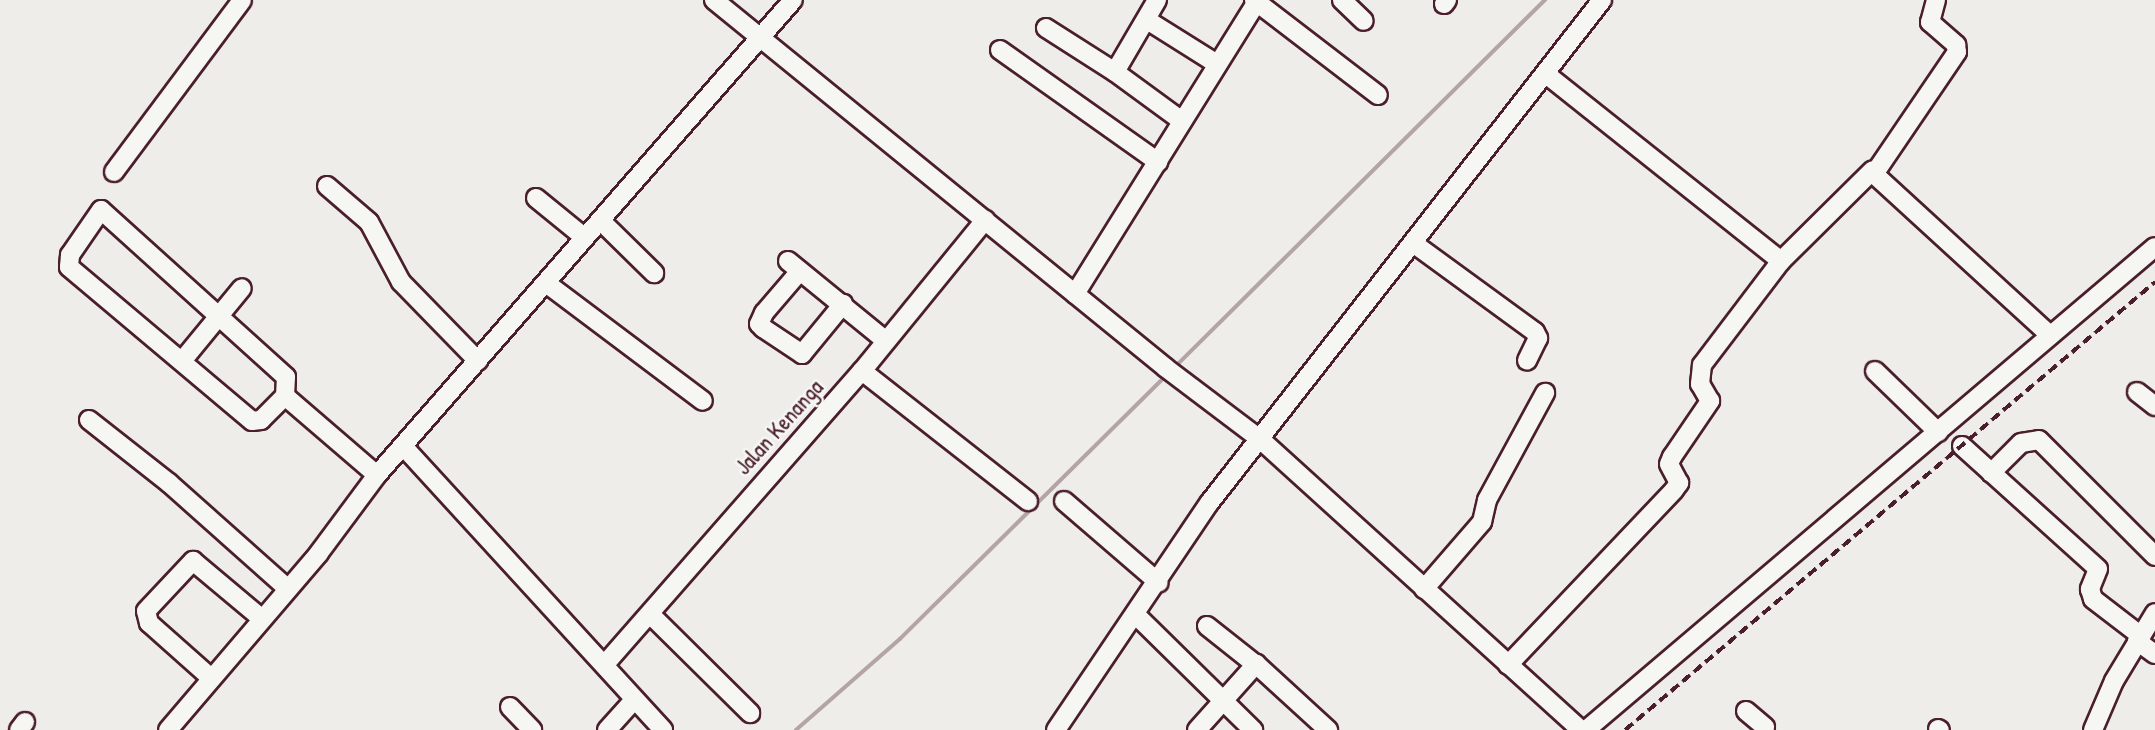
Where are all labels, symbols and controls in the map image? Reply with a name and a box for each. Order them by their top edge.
street label: Jalan Kenanga [729,374,829,480]

